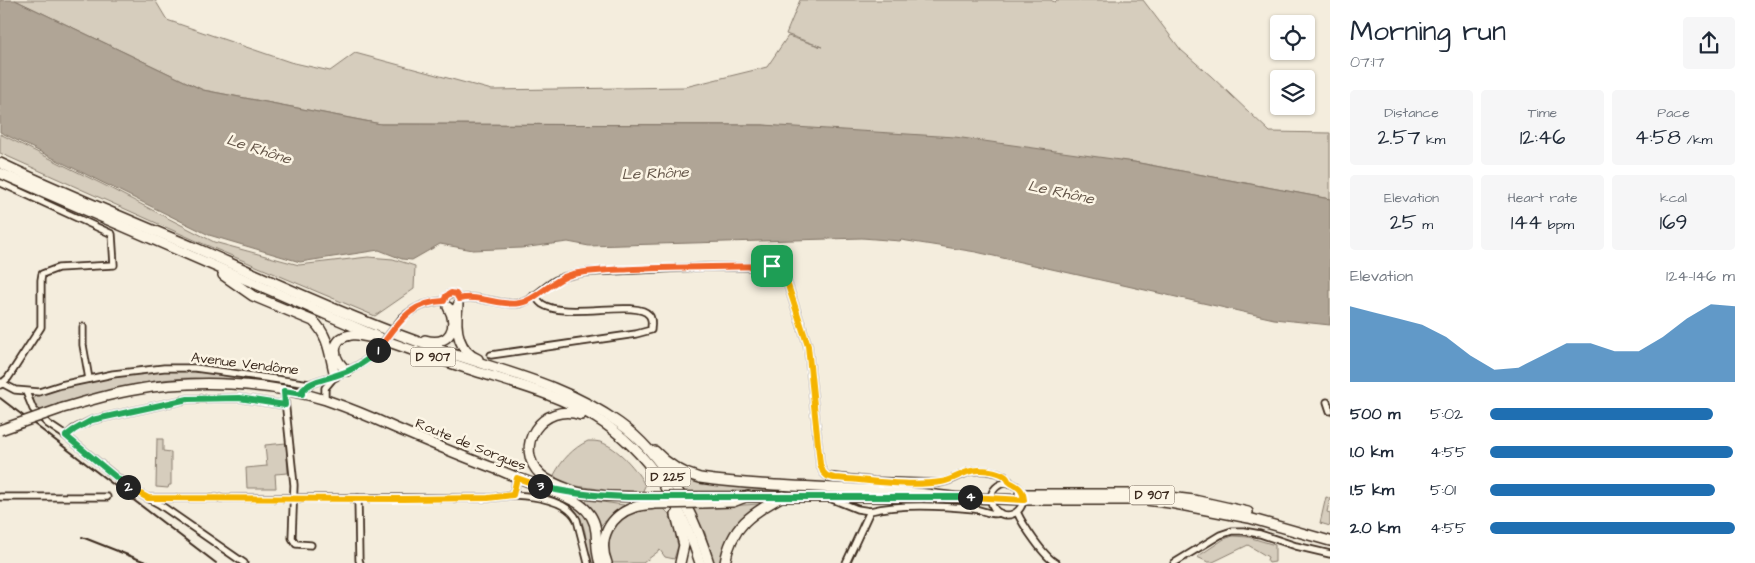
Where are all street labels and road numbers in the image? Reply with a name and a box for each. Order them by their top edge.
street label: Avenue Vendôme [190,347,300,381]
road number: D 907 [410,348,456,367]
street label: Route de Sorgues [412,414,529,476]
road number: D 225 [646,468,690,487]
road number: D 907 [1130,486,1174,504]

